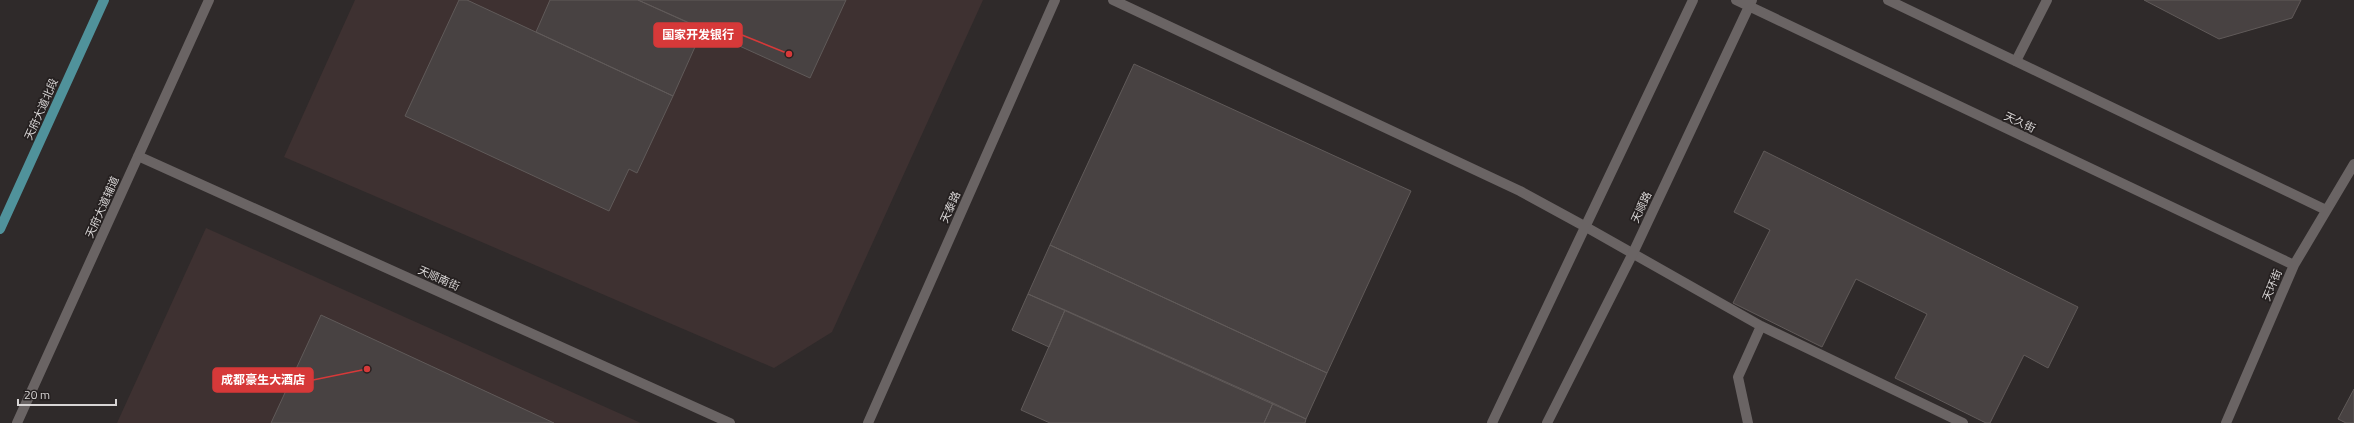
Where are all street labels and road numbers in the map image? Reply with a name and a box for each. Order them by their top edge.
street label: 天府大道北段 [20,76,62,142]
street label: 天久街 [2002,108,2038,136]
street label: 天府大道辅道 [81,174,123,240]
street label: 天泰路 [936,189,964,225]
street label: 天顺路 [1627,189,1655,225]
street label: 天顺南街 [416,262,462,294]
street label: 天环街 [2258,267,2286,303]

